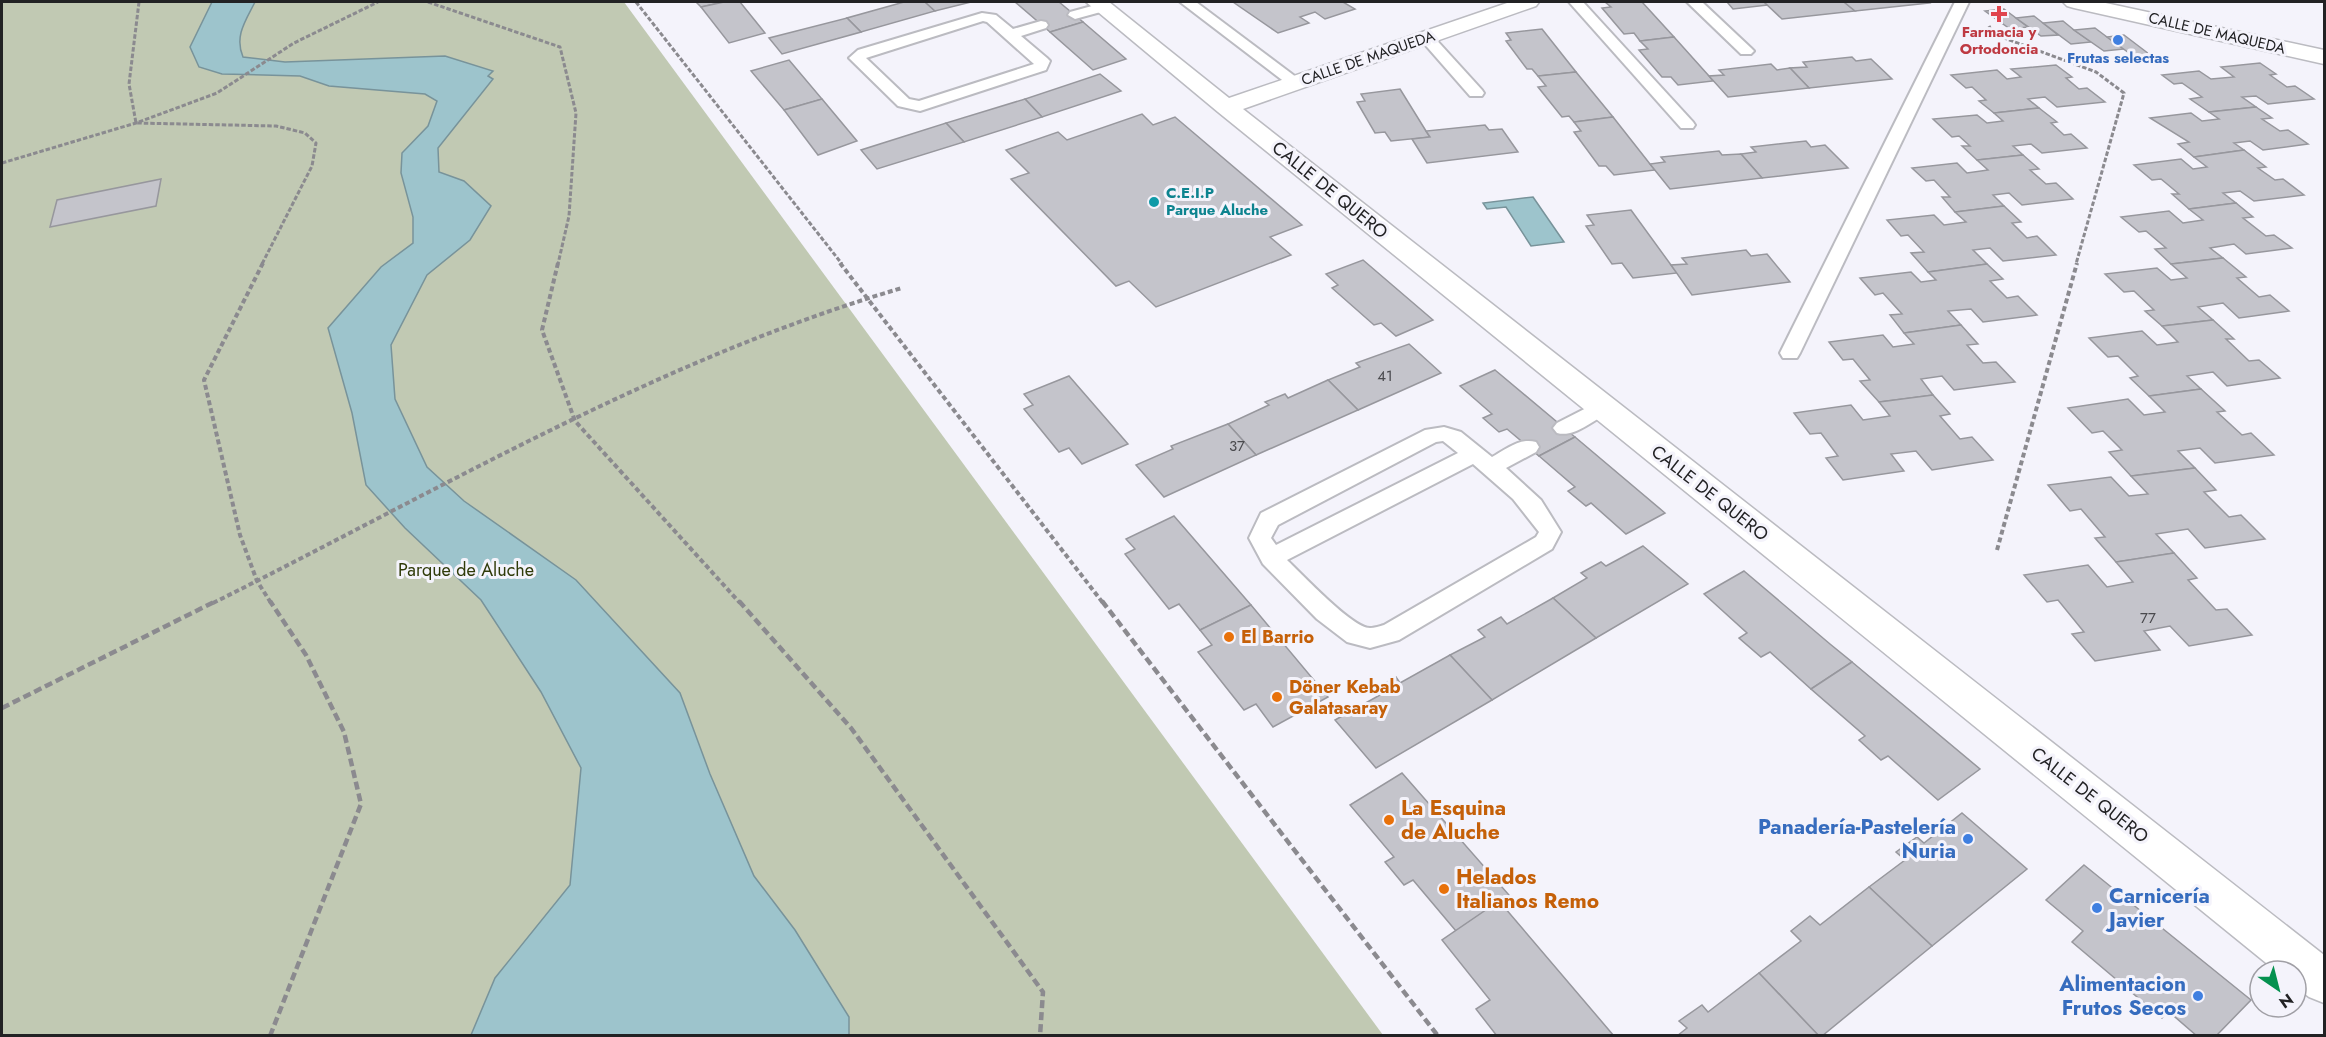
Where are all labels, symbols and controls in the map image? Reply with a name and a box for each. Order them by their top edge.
marker: Farmacia y Ortodoncia [1992,7,2006,21]
street label: CALLE DE MAQUEDA [2146,7,2288,59]
place label: Farmacia y Ortodoncia [1960,21,2038,60]
street label: CALLE DE MAQUEDA [1298,25,1438,91]
marker: Frutas selectas [2111,33,2125,47]
place label: Frutas selectas [2067,47,2169,69]
street label: CALLE DE QUERO [1266,135,1394,245]
place label: C.E.I.P Parque Aluche [1166,182,1269,221]
marker: C.E.I.P Parque Aluche [1147,195,1161,209]
house number: 41 [1377,365,1393,387]
house number: 37 [1229,435,1245,457]
street label: CALLE DE QUERO [1646,439,1774,547]
park label: Parque de Aluche [398,557,534,583]
house number: 77 [2140,607,2156,629]
place label: El Barrio [1241,624,1315,650]
marker: El Barrio [1222,630,1236,644]
place label: Döner Kebab Galatasaray [1289,674,1401,721]
marker: Döner Kebab Galatasaray [1270,690,1284,704]
street label: CALLE DE QUERO [2026,741,2154,849]
place label: La Esquina de Aluche [1401,793,1506,847]
place label: Panadería-Pastelería Nuria [1758,812,1956,866]
marker: La Esquina de Aluche [1382,813,1396,827]
marker: Panadería-Pastelería Nuria [1961,832,1975,846]
place label: Helados Italianos Remo [1456,862,1599,916]
place label: Carnicería Javier [2105,881,2210,935]
marker: Helados Italianos Remo [1437,882,1451,896]
marker: Carnicería Javier [2090,901,2104,915]
north arrow [2248,959,2308,1019]
place label: Alimentacion Frutos Secos [2058,969,2186,1023]
text: N [2275,988,2298,1014]
marker: Alimentacion Frutos Secos [2191,989,2205,1003]

